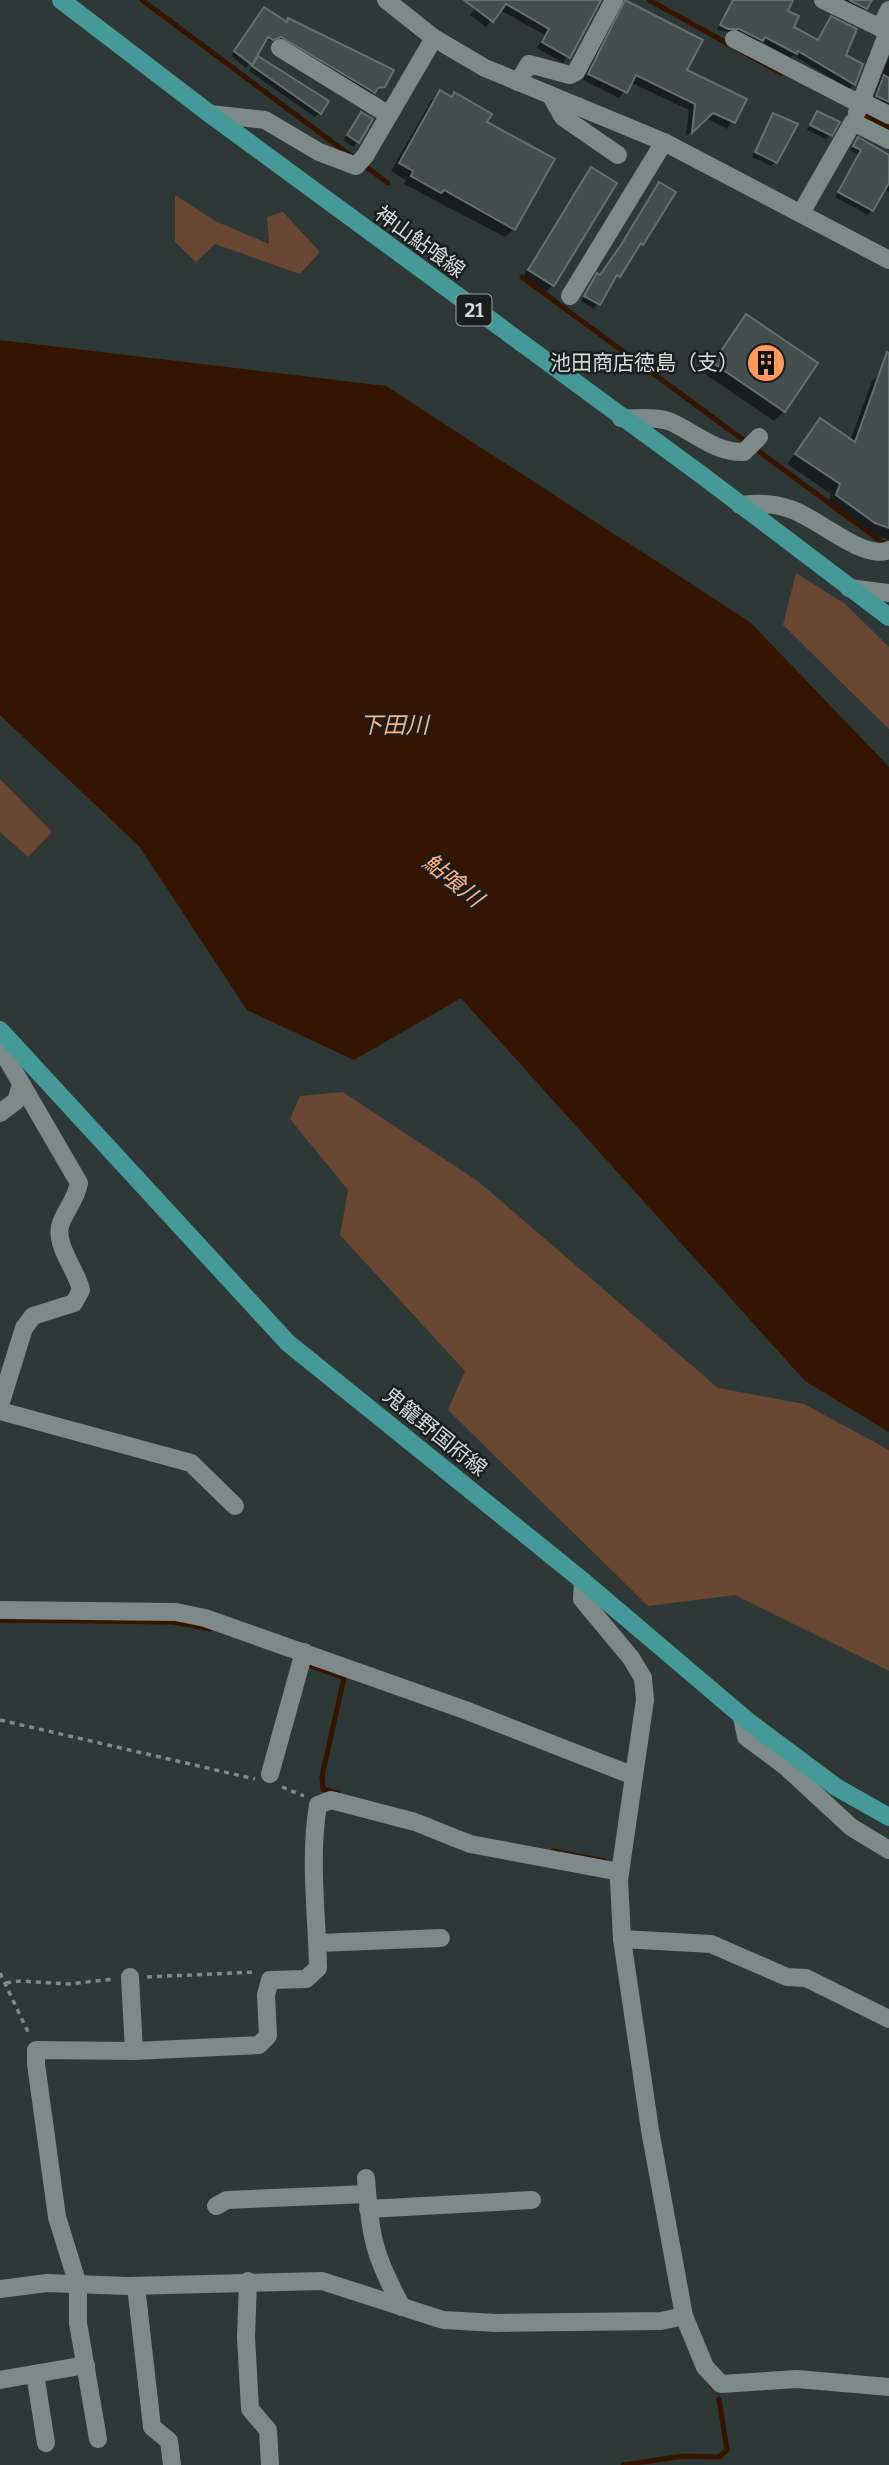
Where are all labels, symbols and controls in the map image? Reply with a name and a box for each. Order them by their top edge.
street label: 神山鮎喰線 [370,201,470,283]
road number: 21 [456,294,491,326]
building icon: 池田商店徳島（支） [745,342,787,384]
place label: 池田商店徳島（支） [550,350,739,376]
water label: 下田川 [360,711,432,739]
water label: 鮎喰川 [417,847,491,914]
street label: 鬼籠野国府線 [378,1382,492,1482]

